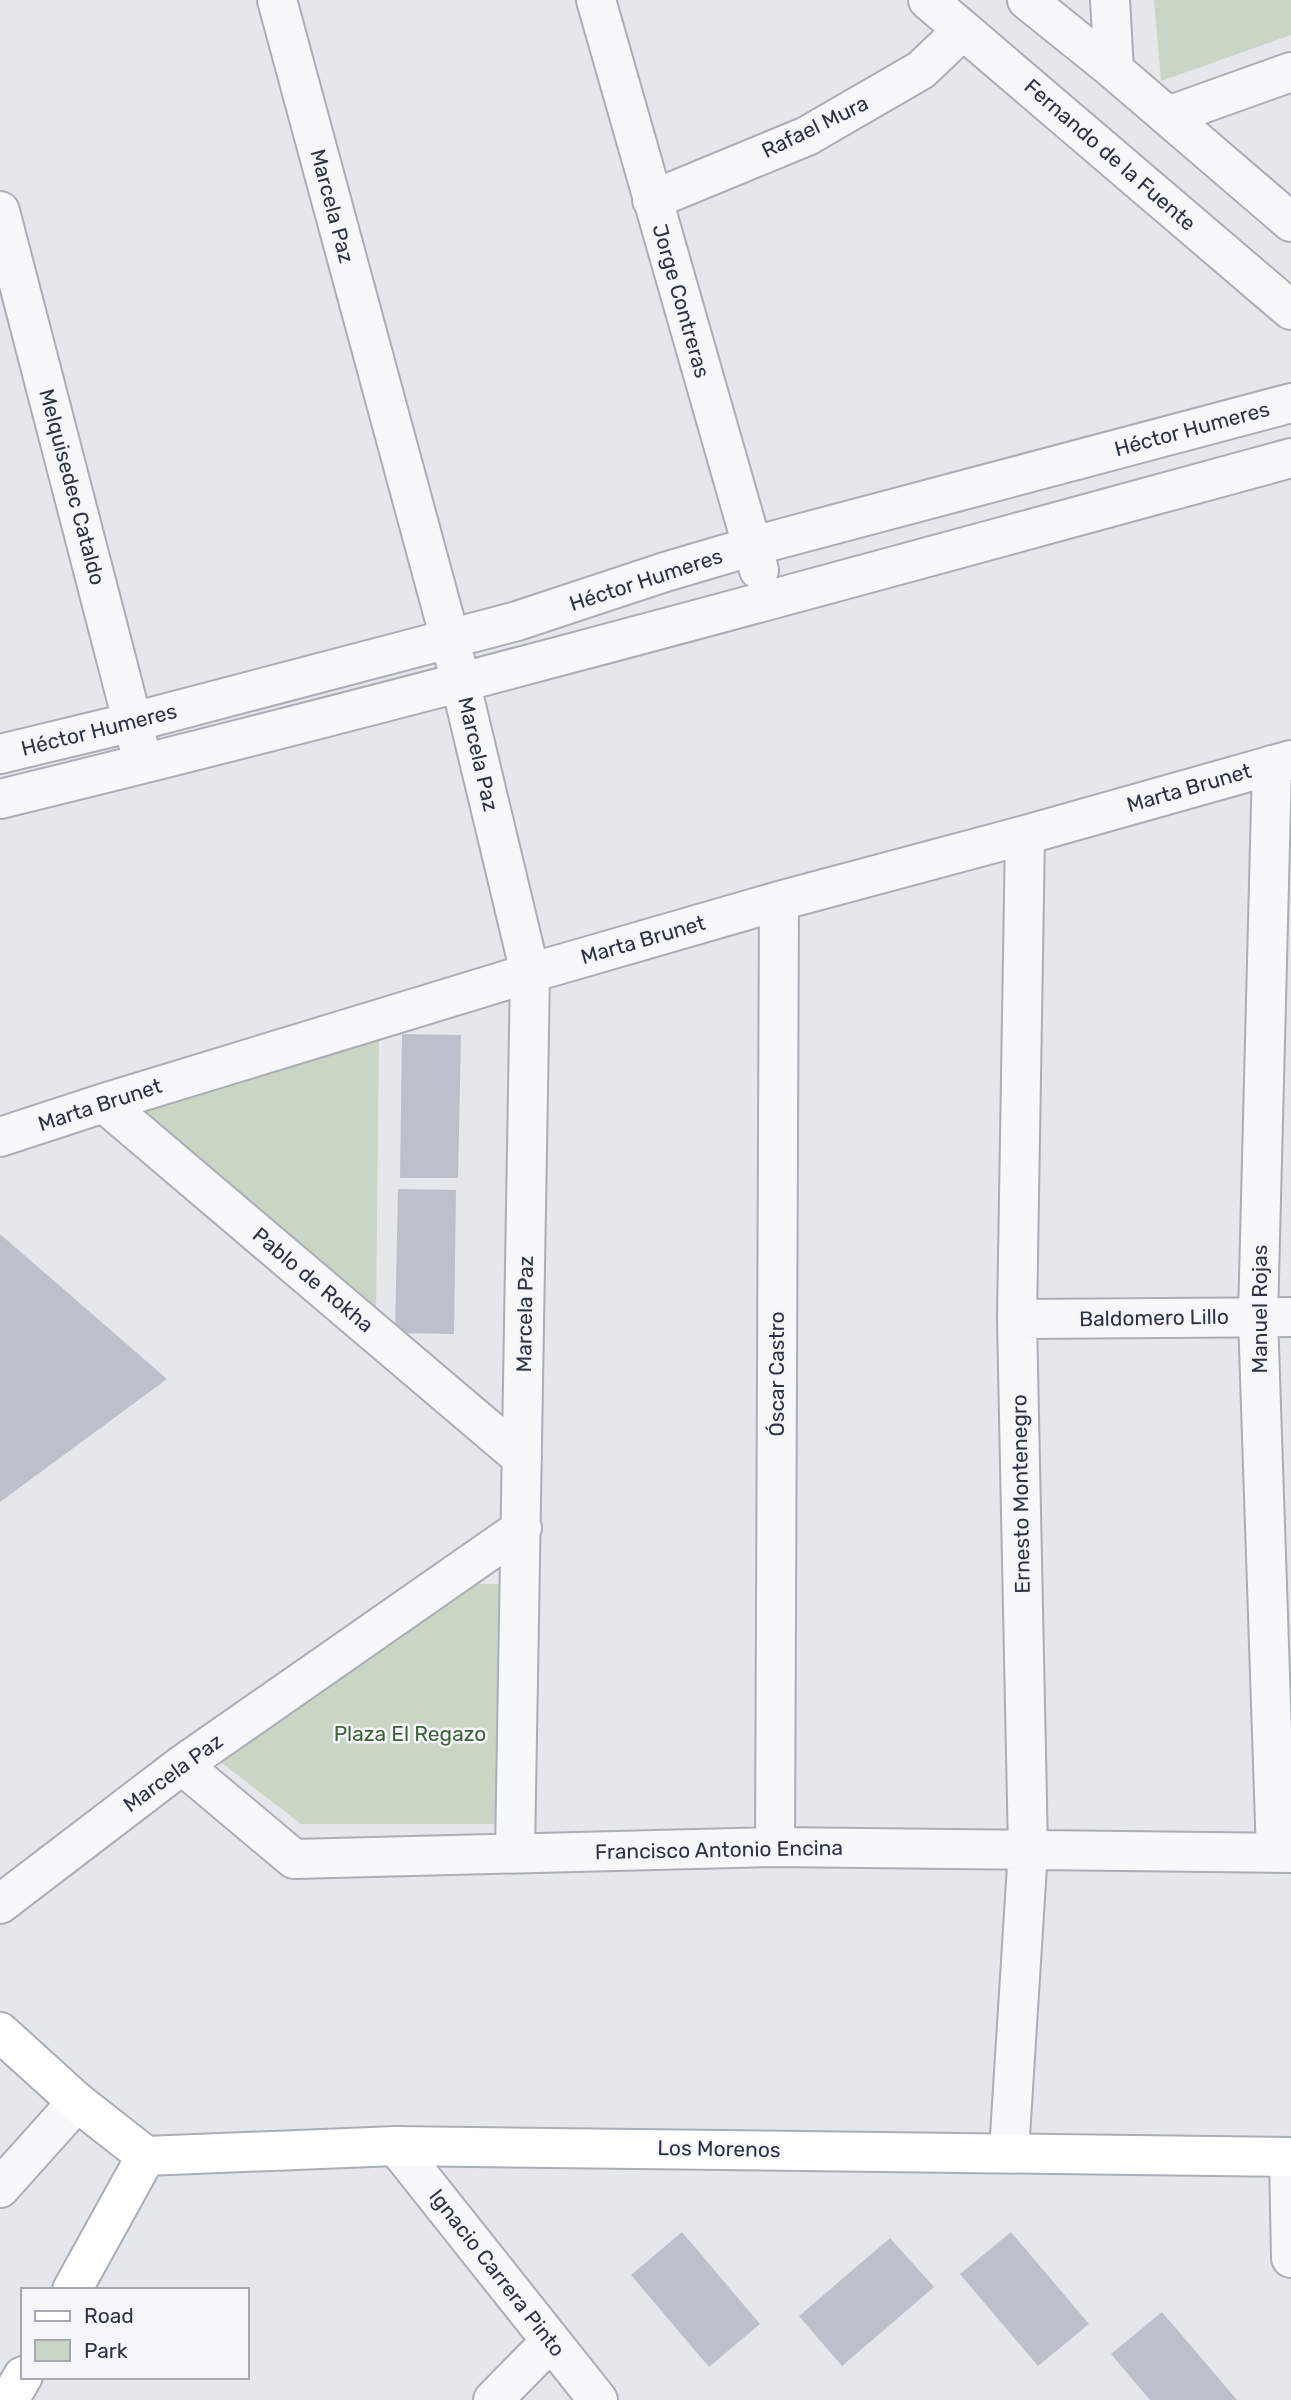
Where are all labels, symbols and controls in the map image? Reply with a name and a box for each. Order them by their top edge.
street label: Fernando de la Fuente [1020,73,1201,236]
street label: Rafael Mura [757,90,872,163]
street label: Marcela Paz [305,146,360,266]
street label: Jorge Contreras [648,221,715,381]
street label: Melquisedec Cataldo [34,386,111,588]
street label: Héctor Humeres [1112,396,1272,461]
street label: Héctor Humeres [566,543,726,616]
street label: Marcela Paz [453,694,504,814]
street label: Héctor Humeres [18,698,179,761]
street label: Marta Brunet [1124,758,1254,817]
street label: Marta Brunet [578,910,708,969]
street label: Marta Brunet [35,1073,165,1136]
street label: Pablo de Rokha [248,1222,379,1337]
street label: Manuel Rojas [1247,1245,1272,1373]
street label: Marcela Paz [511,1255,538,1373]
street label: Baldomero Lillo [1079,1304,1229,1331]
street label: Óscar Castro [764,1311,789,1437]
street label: Ernesto Montenegro [1006,1394,1035,1594]
park label: Plaza El Regazo [334,1721,486,1746]
street label: Marcela Paz [118,1728,227,1817]
street label: Francisco Antonio Encina [595,1835,843,1864]
street label: Los Morenos [657,2135,781,2162]
street label: Ignacio Carrera Pinto [424,2184,571,2361]
legend [21,2288,248,2379]
text: Road [84,2303,134,2328]
text: Park [84,2338,128,2363]

